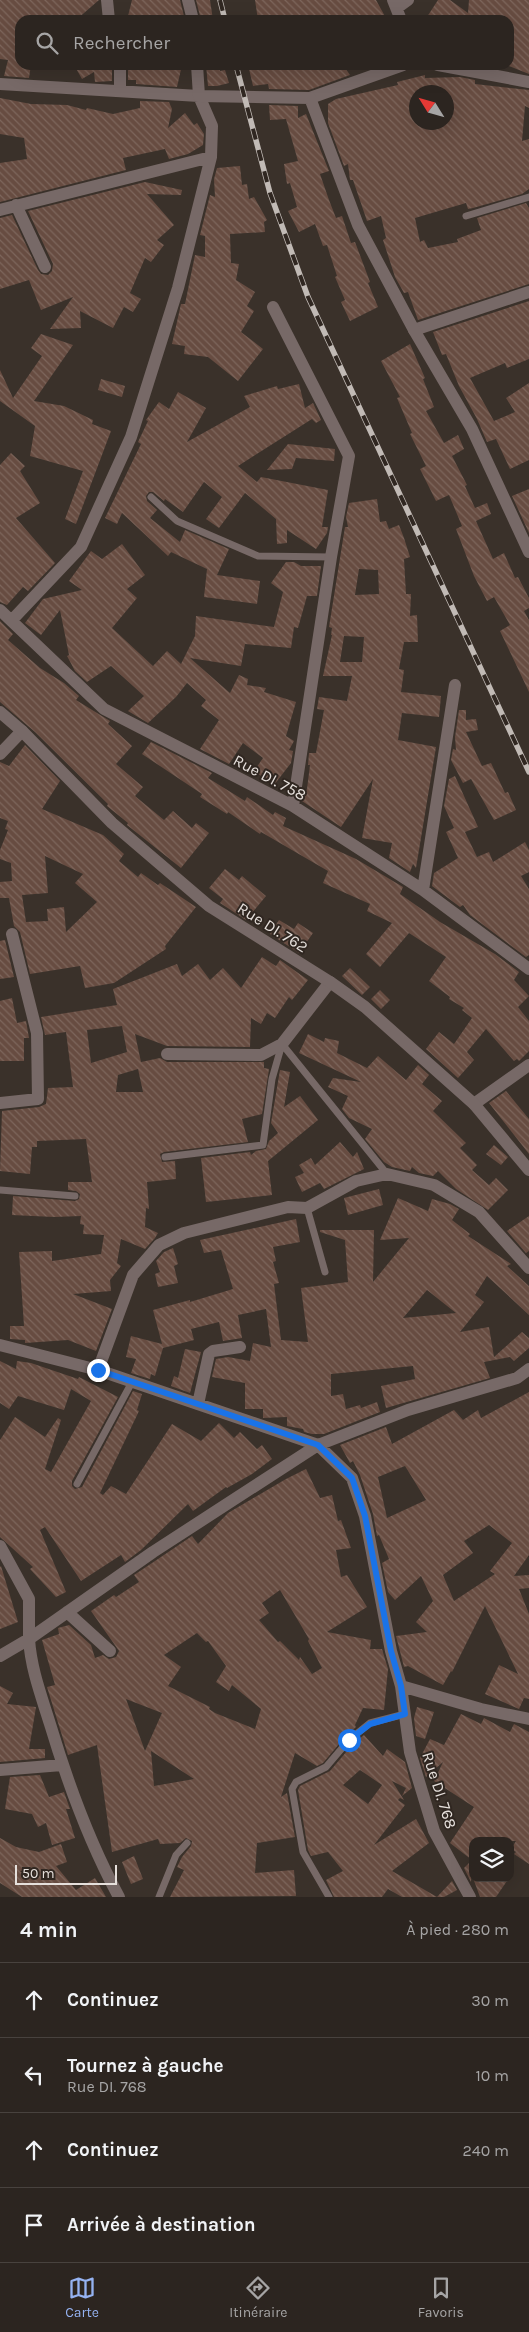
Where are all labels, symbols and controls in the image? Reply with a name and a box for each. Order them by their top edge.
search box [15,15,514,70]
icon: search [33,29,61,57]
text: Rechercher [73,32,170,54]
north arrow [409,85,454,130]
street label: Rue DI. 758 [230,750,309,805]
street label: Rue DI. 762 [234,898,311,956]
route end [87,1359,110,1382]
route start [338,1729,361,1752]
street label: Rue DI. 768 [418,1749,461,1831]
map controls [469,1837,514,1882]
button: layers [469,1837,514,1882]
scale bar [15,1862,118,1885]
text: 50 m [22,1865,55,1882]
text: 4 min [20,1918,78,1942]
text: À pied · 280 m [406,1920,509,1939]
icon: ahead [20,1986,48,2014]
text: Continuez [67,1989,159,2011]
text: 30 m [471,1991,509,2010]
text: Tournez à gauche [67,2055,224,2077]
icon: left [20,2061,48,2089]
text: 10 m [475,2066,509,2085]
text: Rue DI. 768 [67,2077,147,2096]
icon: ahead [20,2136,48,2164]
text: Continuez [67,2139,159,2161]
text: 240 m [463,2141,509,2160]
icon: arrive [20,2211,48,2239]
text: Arrivée à destination [67,2214,256,2236]
tab: Carte [65,2274,99,2321]
tab: Itinéraire [229,2274,287,2321]
tab: Favoris [418,2274,464,2321]

